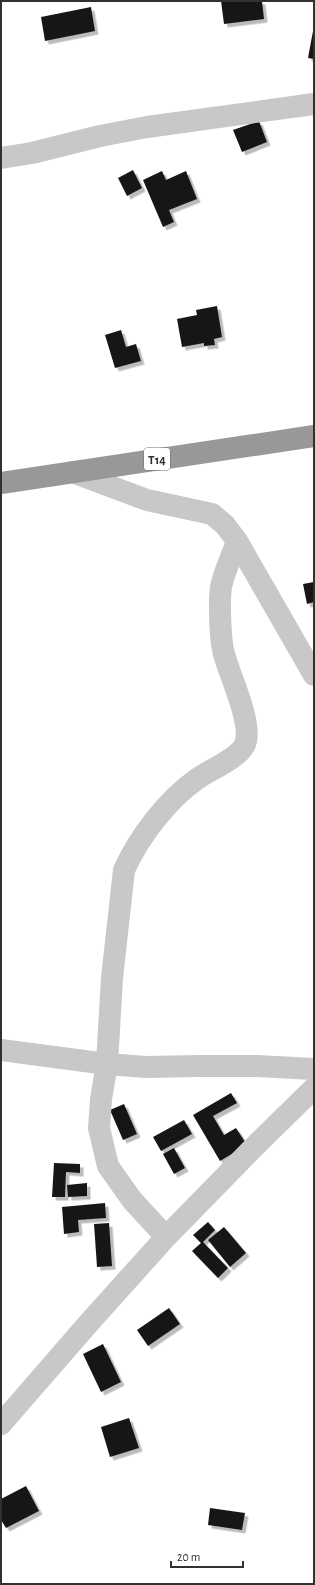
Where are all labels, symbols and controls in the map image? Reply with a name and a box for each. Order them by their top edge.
road number: T14 [144,448,170,470]
scale bar [171,1543,243,1569]
text: 20 m [177,1551,200,1563]

